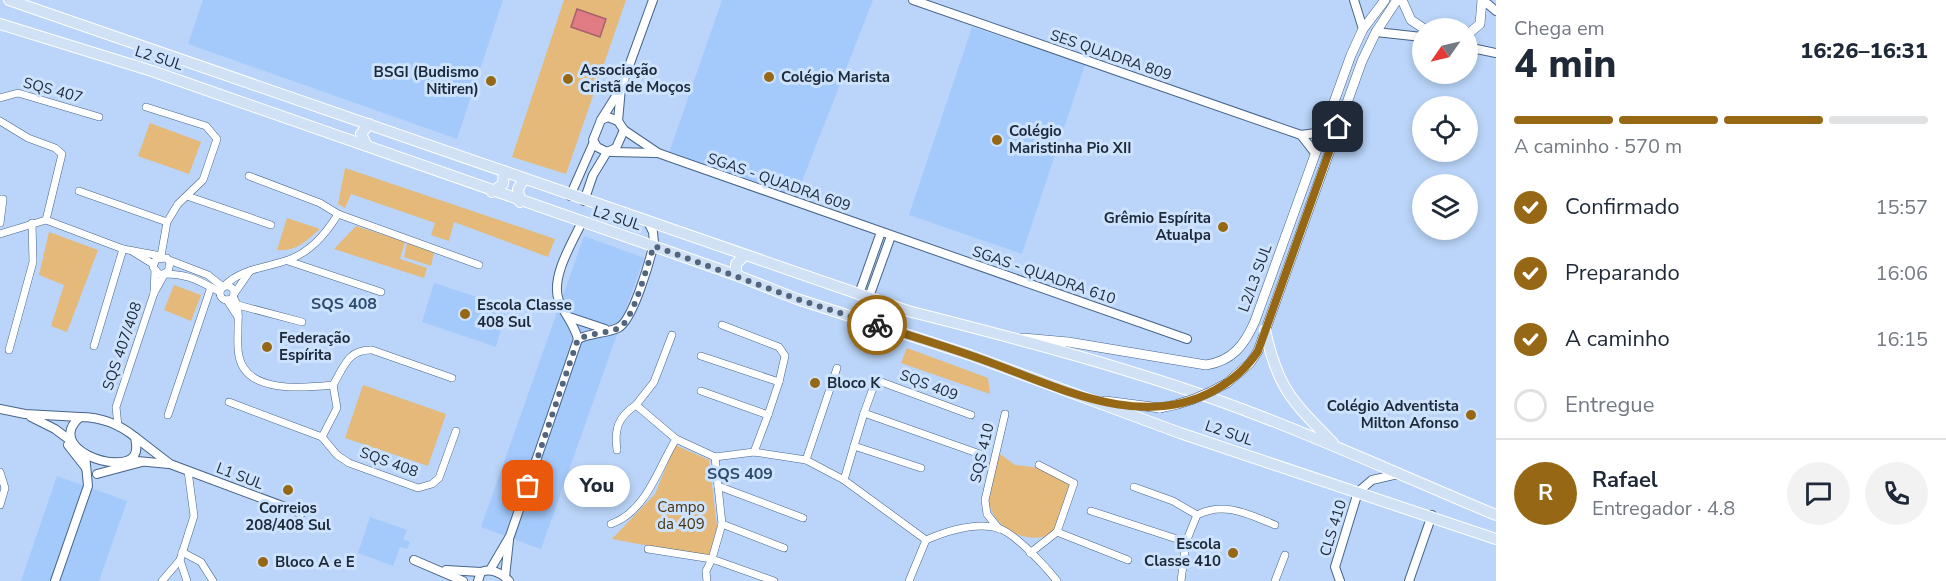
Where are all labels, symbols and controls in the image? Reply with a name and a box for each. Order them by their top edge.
text: Chega em [1514,15,1605,42]
north arrow [1412,18,1478,84]
map controls [1412,18,1478,240]
street label: SES QUADRA 809 [1048,25,1174,85]
text: 16:26–16:31 [1800,36,1928,66]
text: 4 min [1514,38,1617,91]
street label: L2 SUL [132,41,186,75]
place label: Associação Cristã de Moços [580,60,691,97]
place label: BSGI (Budismo Nitiren) [374,62,479,99]
place label: Colégio Marista [781,67,890,87]
marker: Colégio Marista [762,70,776,84]
street label: SQS 407 [21,72,85,108]
marker: Associação Cristã de Moços [561,72,575,86]
marker: BSGI (Budismo Nitiren) [484,74,498,88]
button: locate [1412,96,1478,162]
pin [1312,101,1363,152]
icon: home [1321,110,1354,143]
place label: Colégio Maristinha Pio XII [1009,121,1131,158]
marker: Colégio Maristinha Pio XII [990,133,1004,147]
text: A caminho · 570 m [1514,133,1682,160]
street label: SGAS - QUADRA 609 [705,148,853,216]
button: layers [1412,174,1478,240]
icon: check [1514,191,1547,224]
text: Confirmado [1565,192,1680,222]
text: 15:57 [1875,194,1928,221]
street label: L2 SUL [590,201,644,235]
place label: Grêmio Espírita Atualpa [1104,208,1211,245]
marker: Grêmio Espírita Atualpa [1216,220,1230,234]
street label: SGAS - QUADRA 610 [970,241,1118,309]
street label: L2/L3 SUL [1234,241,1276,315]
icon: check [1514,257,1547,290]
text: Preparando [1565,258,1680,288]
text: 16:06 [1875,260,1928,287]
district label: SQS 408 [311,293,377,315]
place label: Escola Classe 408 Sul [477,295,572,332]
courier [847,295,907,355]
street label: SQS 407/408 [98,299,146,393]
marker: Escola Classe 408 Sul [458,307,472,321]
icon: bike [861,309,894,342]
icon: check [1514,323,1547,356]
text: A caminho [1565,324,1670,354]
text: 16:15 [1875,326,1928,353]
place label: Federação Espírita [279,328,351,365]
marker: Federação Espírita [260,340,274,354]
street label: SQS 409 [897,365,961,405]
place label: Bloco K [827,373,881,393]
marker: Bloco K [808,376,822,390]
text: Entregue [1565,390,1654,420]
place label: Colégio Adventista Milton Afonso [1327,396,1459,433]
marker: Colégio Adventista Milton Afonso [1464,408,1478,422]
street label: L2 SUL [1202,416,1256,450]
street label: SQS 410 [965,421,999,485]
street label: SQS 408 [357,442,421,482]
street label: L1 SUL [213,458,267,494]
pin [502,460,553,511]
button: chat [1787,462,1850,525]
button: phone [1865,462,1928,525]
district label: SQS 409 [707,463,773,485]
callout: You [564,465,630,507]
text: Rafael [1592,465,1658,495]
icon: bag [511,469,544,502]
text: You [580,472,614,499]
text: R [1538,478,1553,508]
marker: Correios 208/408 Sul [281,483,295,497]
text: Entregador · 4.8 [1592,495,1735,522]
park label: Campo da 409 [657,497,705,534]
street label: CLS 410 [1315,497,1351,559]
place label: Correios 208/408 Sul [245,498,331,535]
place label: Escola Classe 410 [1144,534,1221,571]
marker: Escola Classe 410 [1226,546,1240,560]
place label: Bloco A e E [275,552,355,572]
marker: Bloco A e E [256,555,270,569]

